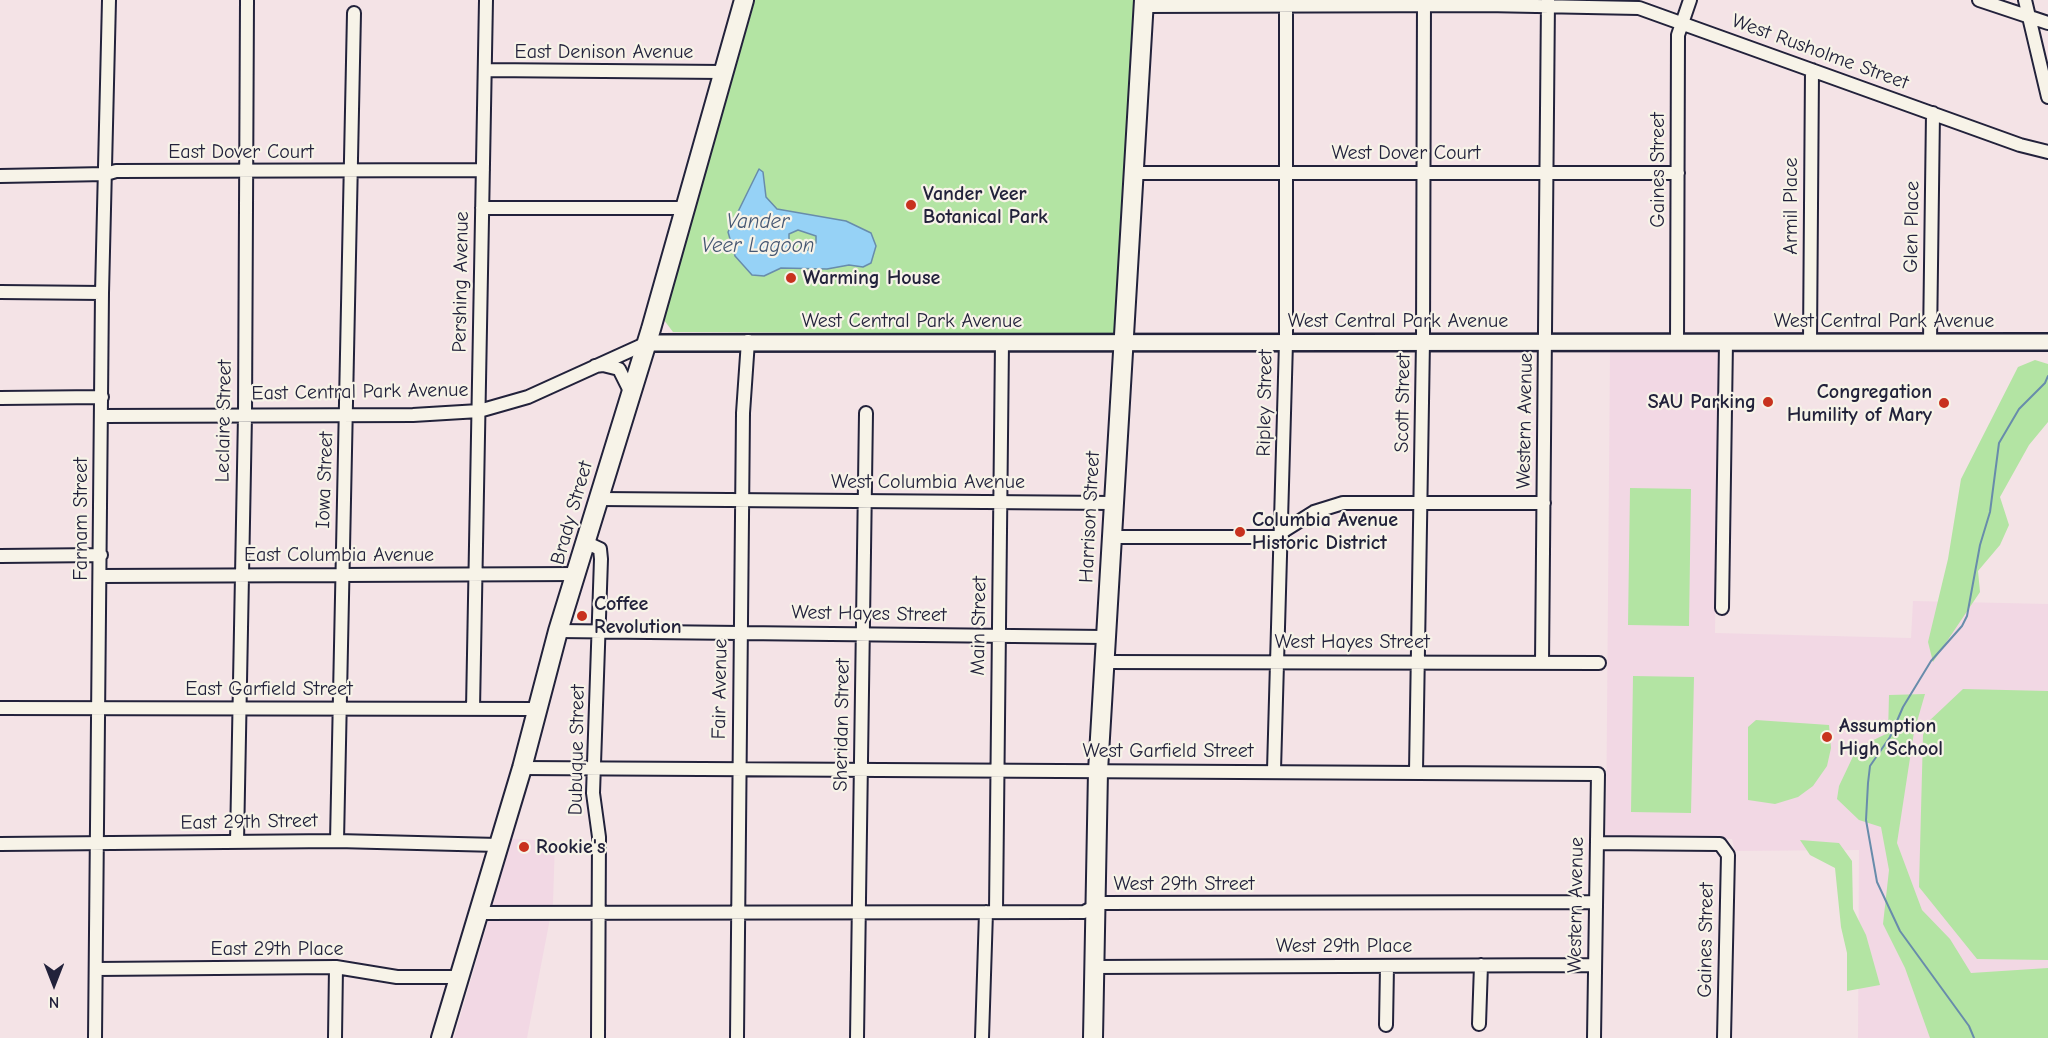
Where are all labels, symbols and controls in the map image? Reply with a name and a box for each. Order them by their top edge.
street label: West Rusholme Street [1728,9,1912,95]
street label: East Denison Avenue [515,40,693,64]
street label: Gaines Street [1646,112,1670,228]
street label: East Dover Court [168,140,314,164]
street label: West Dover Court [1332,141,1480,165]
street label: Armil Place [1779,157,1803,255]
street label: Glen Place [1899,181,1925,273]
place label: Vander Veer Botanical Park [923,182,1048,229]
marker: Vander Veer Botanical Park [904,198,918,212]
water label: Vander Veer Lagoon [702,209,814,259]
street label: Pershing Avenue [448,211,474,353]
place label: Warming House [803,266,940,290]
marker: Warming House [784,271,798,285]
street label: West Central Park Avenue [802,309,1022,333]
street label: West Central Park Avenue [1288,309,1508,333]
street label: West Central Park Avenue [1774,309,1994,333]
street label: Ripley Street [1252,349,1278,457]
street label: Scott Street [1390,353,1416,453]
street label: Western Avenue [1512,353,1538,489]
street label: Leclaire Street [211,359,237,483]
street label: East Central Park Avenue [251,378,469,406]
place label: Congregation Humility of Mary [1787,380,1932,427]
place label: SAU Parking [1648,390,1756,414]
marker: SAU Parking [1761,395,1775,409]
marker: Congregation Humility of Mary [1937,396,1951,410]
street label: Iowa Street [311,431,339,529]
street label: Harrison Street [1075,451,1105,583]
street label: Farnam Street [69,457,93,581]
street label: Brady Street [546,458,598,568]
street label: West Columbia Avenue [831,470,1025,494]
place label: Columbia Avenue Historic District [1252,508,1398,555]
marker: Columbia Avenue Historic District [1233,525,1247,539]
street label: East Columbia Avenue [244,543,434,567]
street label: Main Street [966,576,992,676]
place label: Coffee Revolution [594,592,682,639]
street label: West Hayes Street [791,601,947,627]
marker: Coffee Revolution [575,609,589,623]
street label: West Hayes Street [1274,630,1430,654]
street label: Fair Avenue [707,638,733,740]
street label: Sheridan Street [829,658,855,792]
street label: East Garfield Street [185,677,353,701]
street label: Dubuque Street [564,684,590,816]
place label: Assumption High School [1839,714,1943,761]
marker: Assumption High School [1820,730,1834,744]
street label: West Garfield Street [1082,739,1254,763]
street label: East 29th Street [180,809,318,835]
place label: Rookie's [536,835,605,859]
street label: Western Avenue [1563,837,1589,973]
marker: Rookie's [517,840,531,854]
street label: West 29th Street [1114,872,1254,896]
street label: Gaines Street [1693,882,1719,998]
street label: West 29th Place [1276,934,1412,958]
street label: East 29th Place [211,937,343,961]
north arrow [24,954,84,1014]
text: N [49,993,59,1011]

